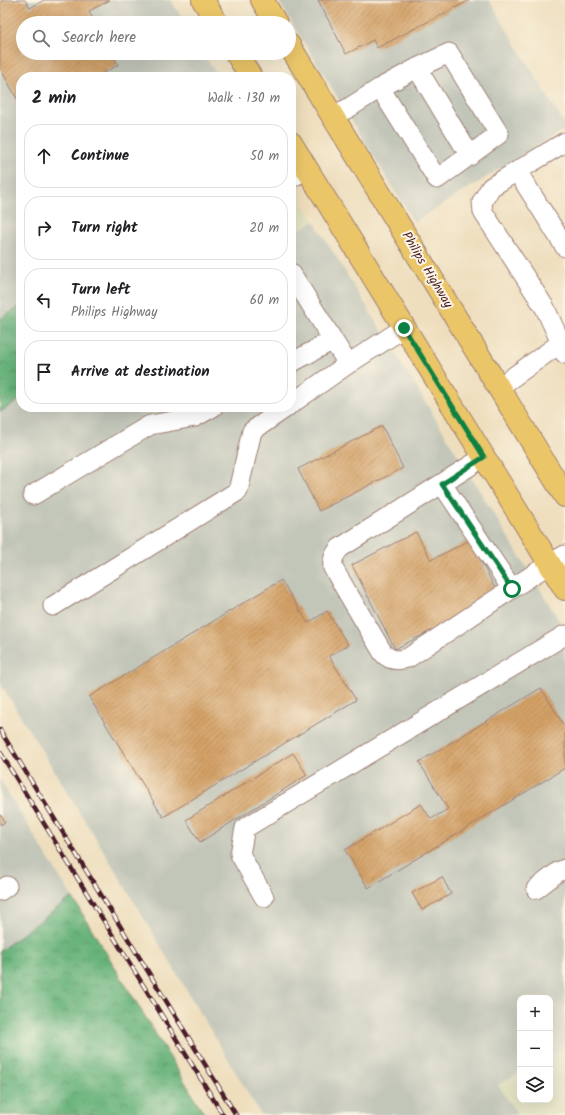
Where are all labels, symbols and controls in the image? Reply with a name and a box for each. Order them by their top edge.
search box [16,16,296,60]
text: Search here [62,26,136,50]
icon: search [30,27,52,49]
text: 2 min [32,85,76,112]
text: Walk · 130 m [207,88,280,109]
text: Continue [71,144,129,168]
icon: ahead [33,145,55,167]
text: 50 m [250,146,279,167]
text: Turn right [71,216,138,240]
icon: right [33,217,55,239]
text: 20 m [249,218,279,239]
street label: Philips Highway [396,228,459,313]
text: Turn left [71,278,131,302]
icon: left [33,289,55,311]
text: 60 m [250,290,279,311]
text: Philips Highway [71,302,157,323]
route end [395,319,413,337]
text: Arrive at destination [71,360,210,384]
icon: arrive [33,361,55,383]
route start [503,580,521,598]
map controls [517,995,553,1103]
button: + [517,995,553,1031]
button: − [517,1031,553,1067]
button: layers [517,1067,553,1103]

